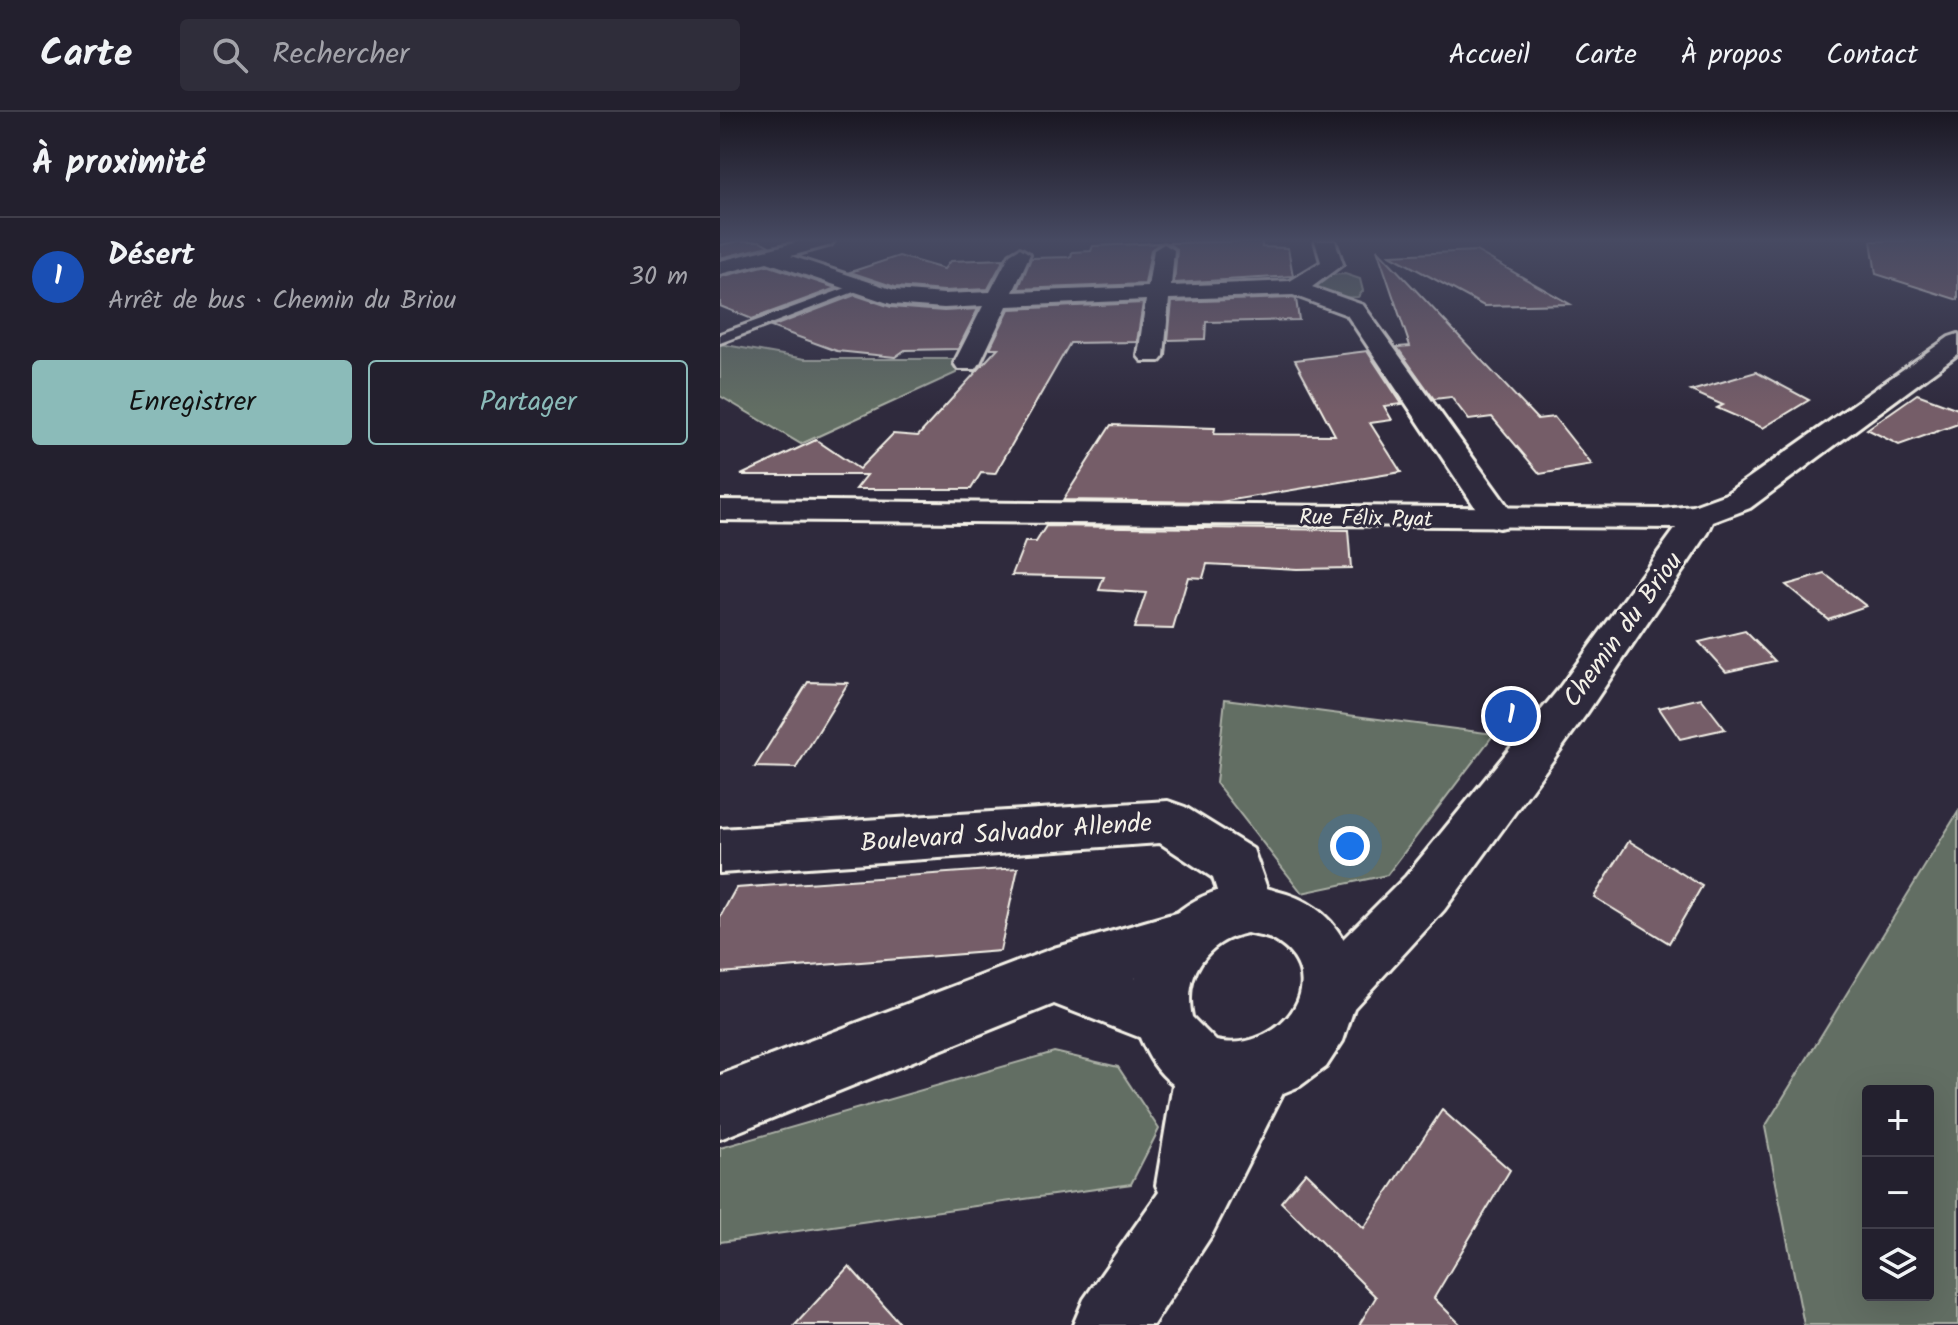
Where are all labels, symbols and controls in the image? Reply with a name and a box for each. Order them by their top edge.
search box [180,19,740,91]
text: Carte [40,25,132,85]
text: Rechercher [272,31,409,79]
icon: search [208,33,252,77]
text: Accueil [1449,33,1530,78]
text: Carte [1574,33,1637,78]
text: À propos [1681,33,1782,78]
text: Contact [1826,33,1918,78]
text: À proximité [32,137,205,191]
text: Désert [108,232,195,280]
text: 1 [54,256,62,298]
text: 30 m [629,256,688,298]
text: Arrêt de bus · Chemin du Briou [108,280,456,322]
button: Enregistrer [32,360,352,445]
button: Partager [368,360,688,445]
street label: Rue Félix Pyat [1299,501,1433,538]
street label: Chemin du Briou [1553,543,1695,717]
pin: 1 [1485,686,1537,746]
street label: Boulevard Salvador Allende [859,803,1154,865]
your location [1330,826,1370,866]
map controls [1862,1085,1934,1301]
button: + [1862,1085,1934,1157]
button: − [1862,1157,1934,1229]
button: layers [1862,1229,1934,1301]

